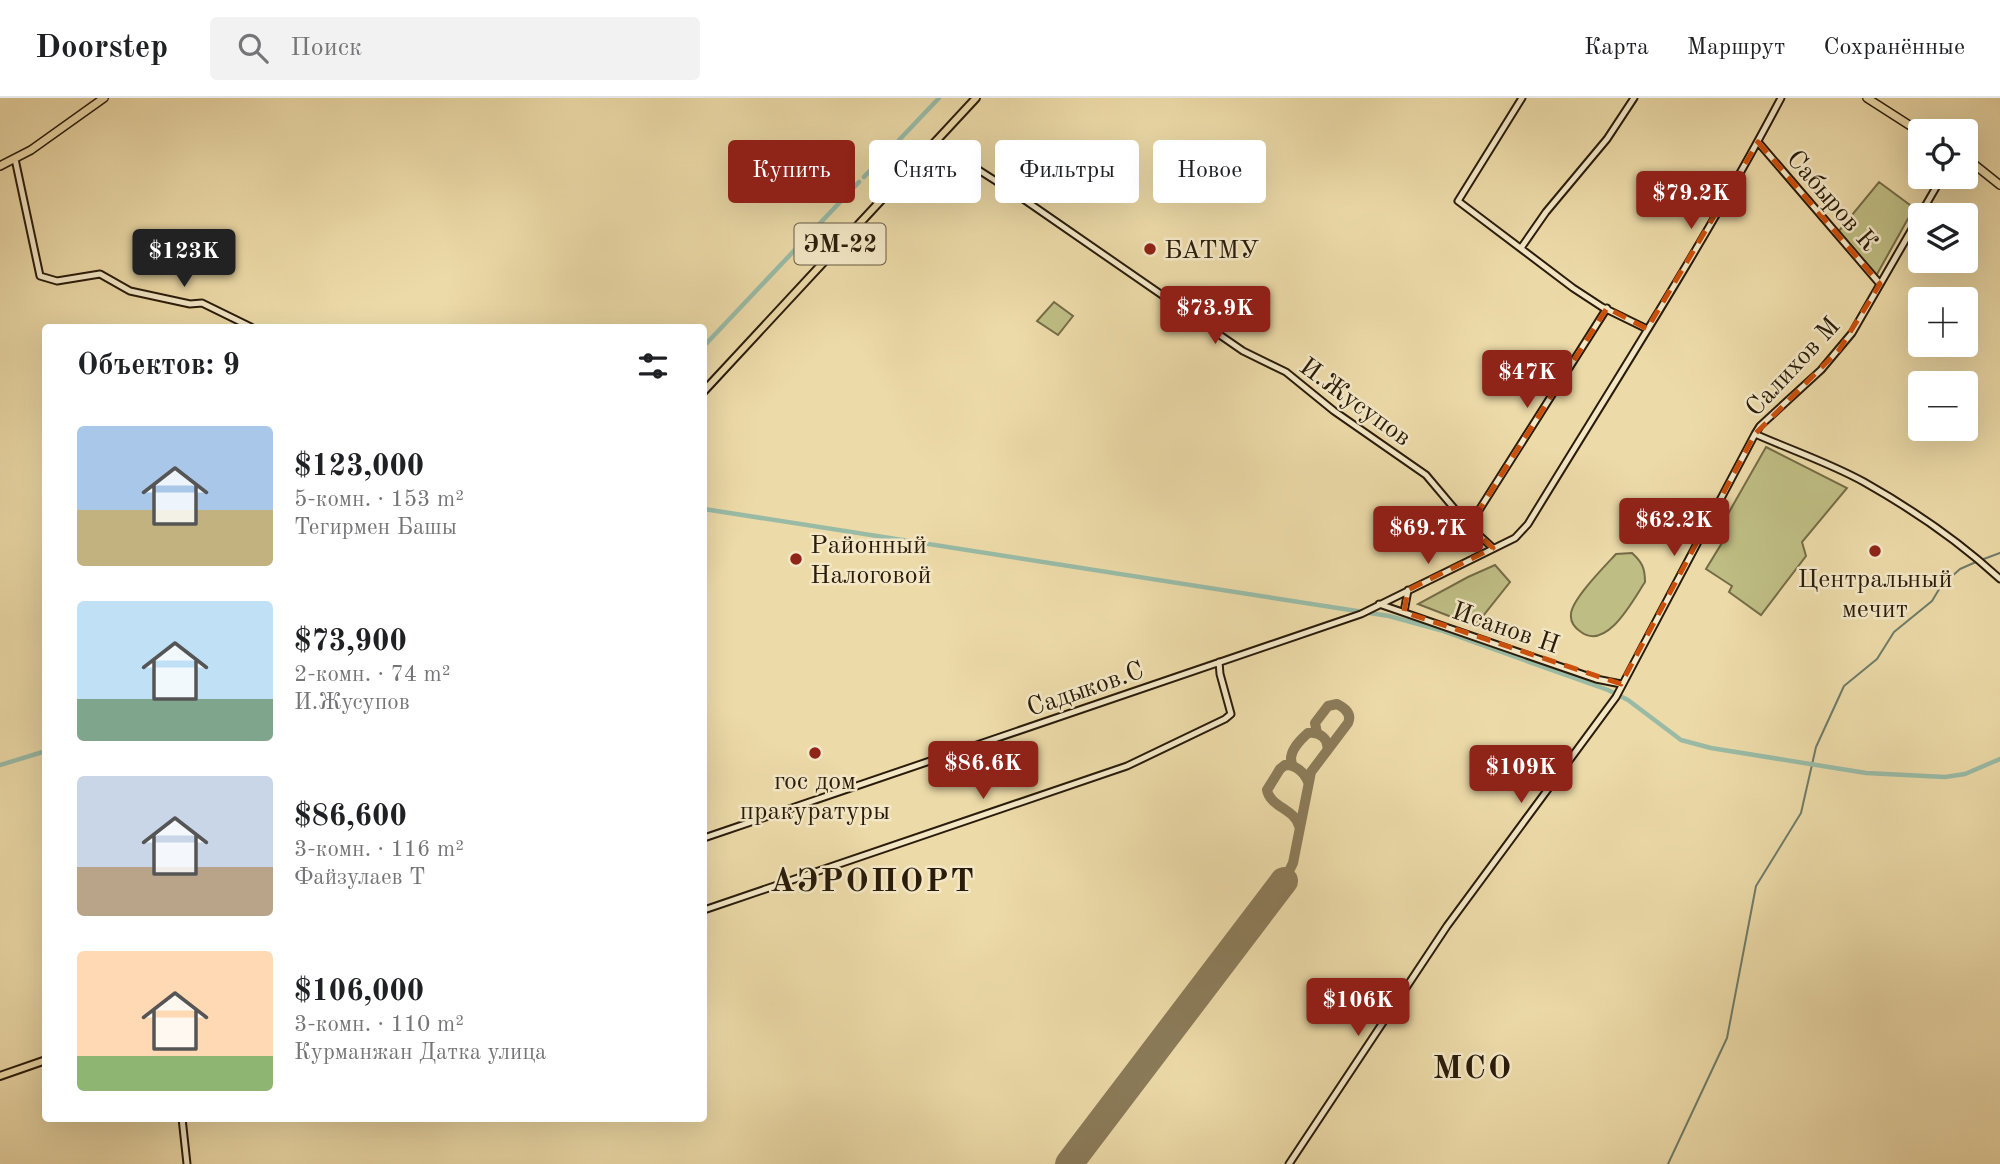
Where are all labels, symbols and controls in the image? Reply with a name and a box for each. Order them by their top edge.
search box [210,17,700,80]
icon: search [234,29,272,67]
text: Doorstep [35,32,168,65]
text: Поиск [290,35,362,61]
text: Карта [1584,36,1649,60]
text: Маршрут [1687,36,1785,60]
text: Сохранённые [1823,36,1965,60]
map controls [1908,119,1978,441]
button: locate [1908,119,1978,189]
chip: Купить [728,140,855,203]
chip: Снять [869,140,981,203]
chip: Фильтры [995,140,1139,203]
chip: Новое [1153,140,1266,203]
street label: Сабыров К [1781,146,1882,257]
pin: $79.2K [1634,172,1748,231]
text: $79.2K [1652,182,1730,205]
button: layers [1908,203,1978,273]
road number: ЭМ-22 [794,224,886,264]
pin: $123K [135,230,233,289]
place label: БАТМУ [1164,238,1259,264]
text: $123K [148,240,220,263]
marker: БАТМУ [1142,241,1158,257]
pin: $73.9K [1158,286,1272,346]
button: + [1908,287,1978,357]
text: $73.9K [1176,297,1254,320]
street label: Салихов М [1741,313,1845,422]
icon: filters [634,347,672,385]
pin: $47K [1486,350,1568,410]
text: Объектов: 9 [77,351,240,381]
street label: И.Жусупов [1294,354,1415,452]
text: $47K [1498,361,1556,384]
button: − [1908,371,1978,441]
text: $123,000 [294,452,424,482]
icon: home [133,454,217,538]
text: 5-комн. · 153 m² [294,488,464,511]
pin: $62.2K [1617,498,1731,558]
pin: $69.7K [1371,506,1485,566]
text: $62.2K [1635,509,1713,532]
text: Тегирмен Башы [294,516,457,539]
text: $69.7K [1389,517,1467,540]
place label: Районный Налоговой [810,533,932,589]
marker: Центральный мечит [1867,543,1883,559]
marker: Районный Налоговой [788,551,804,567]
place label: Центральный мечит [1798,567,1952,623]
street label: Исанов Н [1448,598,1562,659]
text: $73,900 [294,627,407,657]
icon: home [133,629,217,713]
street label: Садыков.С [1024,658,1148,722]
text: 2-комн. · 74 m² [294,663,451,686]
text: И.Жусупов [294,691,410,714]
pin: $86.6K [926,742,1040,801]
marker: гос дом пракуратуры [807,745,823,761]
pin: $109K [1472,746,1570,805]
text: $86.6K [944,752,1022,775]
text: $109K [1485,756,1557,779]
place label: гос дом пракуратуры [740,769,890,825]
text: $86,600 [294,802,407,832]
icon: home [133,804,217,888]
text: 3-комн. · 116 m² [294,838,464,861]
text: Файзулаев Т [294,866,425,889]
district label: АЭРОПОРТ [770,866,976,899]
text: $106,000 [294,977,424,1007]
pin: $106K [1309,978,1407,1038]
icon: home [133,979,217,1063]
text: $106K [1322,989,1394,1012]
text: 3-комн. · 110 m² [294,1013,464,1036]
text: Курманжан Датка улица [294,1041,546,1064]
district label: МСО [1433,1053,1513,1086]

